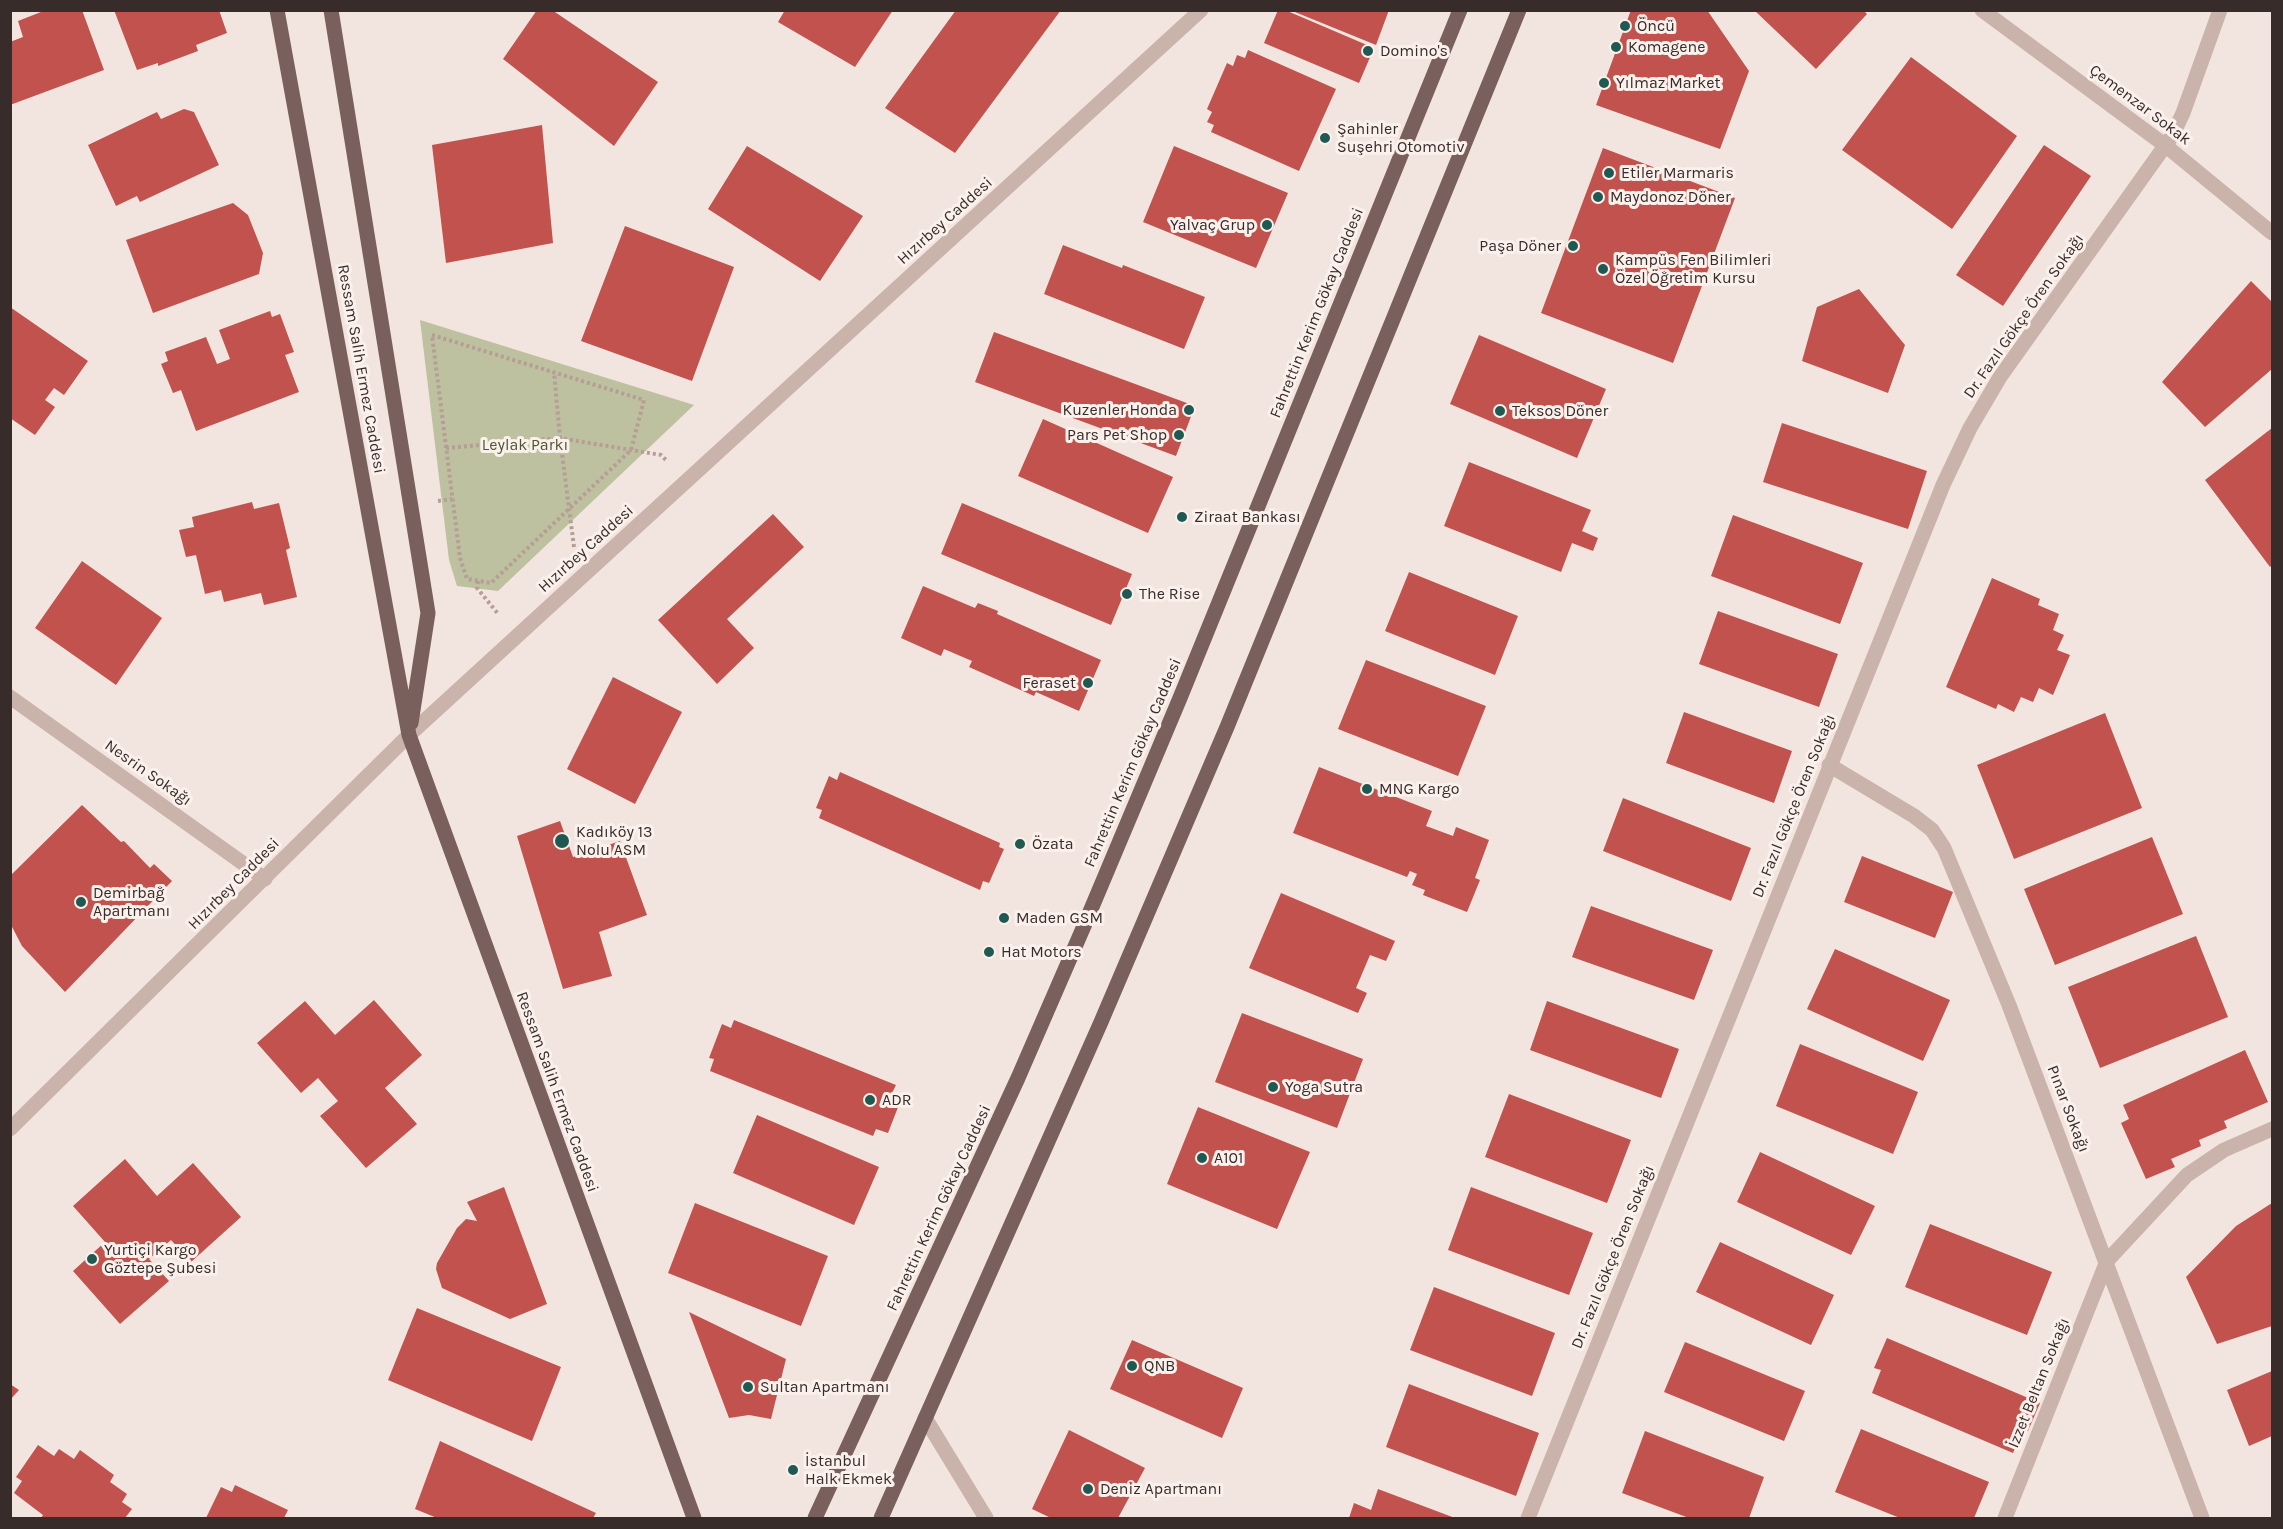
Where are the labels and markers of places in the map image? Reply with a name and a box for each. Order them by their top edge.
place label: Öncü [1637,16,1675,36]
marker: Öncü [1618,19,1632,33]
place label: Komagene [1628,37,1705,57]
marker: Komagene [1609,40,1623,54]
place label: Domino's [1380,41,1448,61]
marker: Domino's [1361,44,1375,58]
place label: Yılmaz Market [1616,73,1721,93]
marker: Yılmaz Market [1597,76,1611,90]
place label: Şahinler Suşehri Otomotiv [1337,119,1465,157]
marker: Şahinler Suşehri Otomotiv [1318,131,1332,145]
place label: Etiler Marmaris [1621,163,1734,183]
marker: Etiler Marmaris [1602,166,1616,180]
place label: Maydonoz Döner [1610,187,1731,207]
marker: Maydonoz Döner [1591,190,1605,204]
place label: Yalvaç Grup [1170,215,1255,235]
marker: Yalvaç Grup [1260,218,1274,232]
place label: Paşa Döner [1479,236,1561,256]
marker: Paşa Döner [1566,239,1580,253]
place label: Kampüs Fen Bilimleri Özel Öğretim Kursu [1615,250,1772,288]
marker: Kampüs Fen Bilimleri Özel Öğretim Kursu [1596,262,1610,276]
place label: Kuzenler Honda [1062,400,1177,420]
place label: Teksos Döner [1512,401,1608,421]
marker: Kuzenler Honda [1182,403,1196,417]
marker: Teksos Döner [1493,404,1507,418]
place label: Pars Pet Shop [1067,425,1167,445]
marker: Pars Pet Shop [1172,428,1186,442]
place label: Ziraat Bankası [1194,507,1301,527]
marker: Ziraat Bankası [1175,510,1189,524]
place label: The Rise [1139,584,1200,604]
marker: The Rise [1120,587,1134,601]
place label: Feraset [1023,673,1076,693]
marker: Feraset [1081,676,1095,690]
place label: MNG Kargo [1379,779,1459,799]
marker: MNG Kargo [1360,782,1374,796]
place label: Kadıköy 13 Nolu ASM [576,822,653,860]
marker: Kadıköy 13 Nolu ASM [553,832,571,850]
place label: Özata [1032,834,1074,854]
marker: Özata [1013,837,1027,851]
place label: Demirbağ Apartmanı [93,883,170,921]
marker: Demirbağ Apartmanı [74,895,88,909]
place label: Maden GSM [1016,908,1103,928]
marker: Maden GSM [997,911,1011,925]
place label: Hat Motors [1001,942,1082,962]
marker: Hat Motors [982,945,996,959]
place label: Yoga Sutra [1285,1077,1363,1097]
marker: Yoga Sutra [1266,1080,1280,1094]
place label: ADR [882,1090,912,1110]
marker: ADR [863,1093,877,1107]
place label: A101 [1214,1148,1243,1168]
marker: A101 [1195,1151,1209,1165]
place label: Yurtiçi Kargo Göztepe Şubesi [104,1240,216,1278]
marker: Yurtiçi Kargo Göztepe Şubesi [85,1252,99,1266]
place label: QNB [1144,1356,1175,1376]
marker: QNB [1125,1359,1139,1373]
place label: Sultan Apartmanı [760,1377,889,1397]
marker: Sultan Apartmanı [741,1380,755,1394]
place label: İstanbul Halk Ekmek [805,1451,892,1489]
marker: İstanbul Halk Ekmek [786,1463,800,1477]
place label: Deniz Apartmanı [1100,1479,1222,1499]
marker: Deniz Apartmanı [1081,1482,1095,1496]

